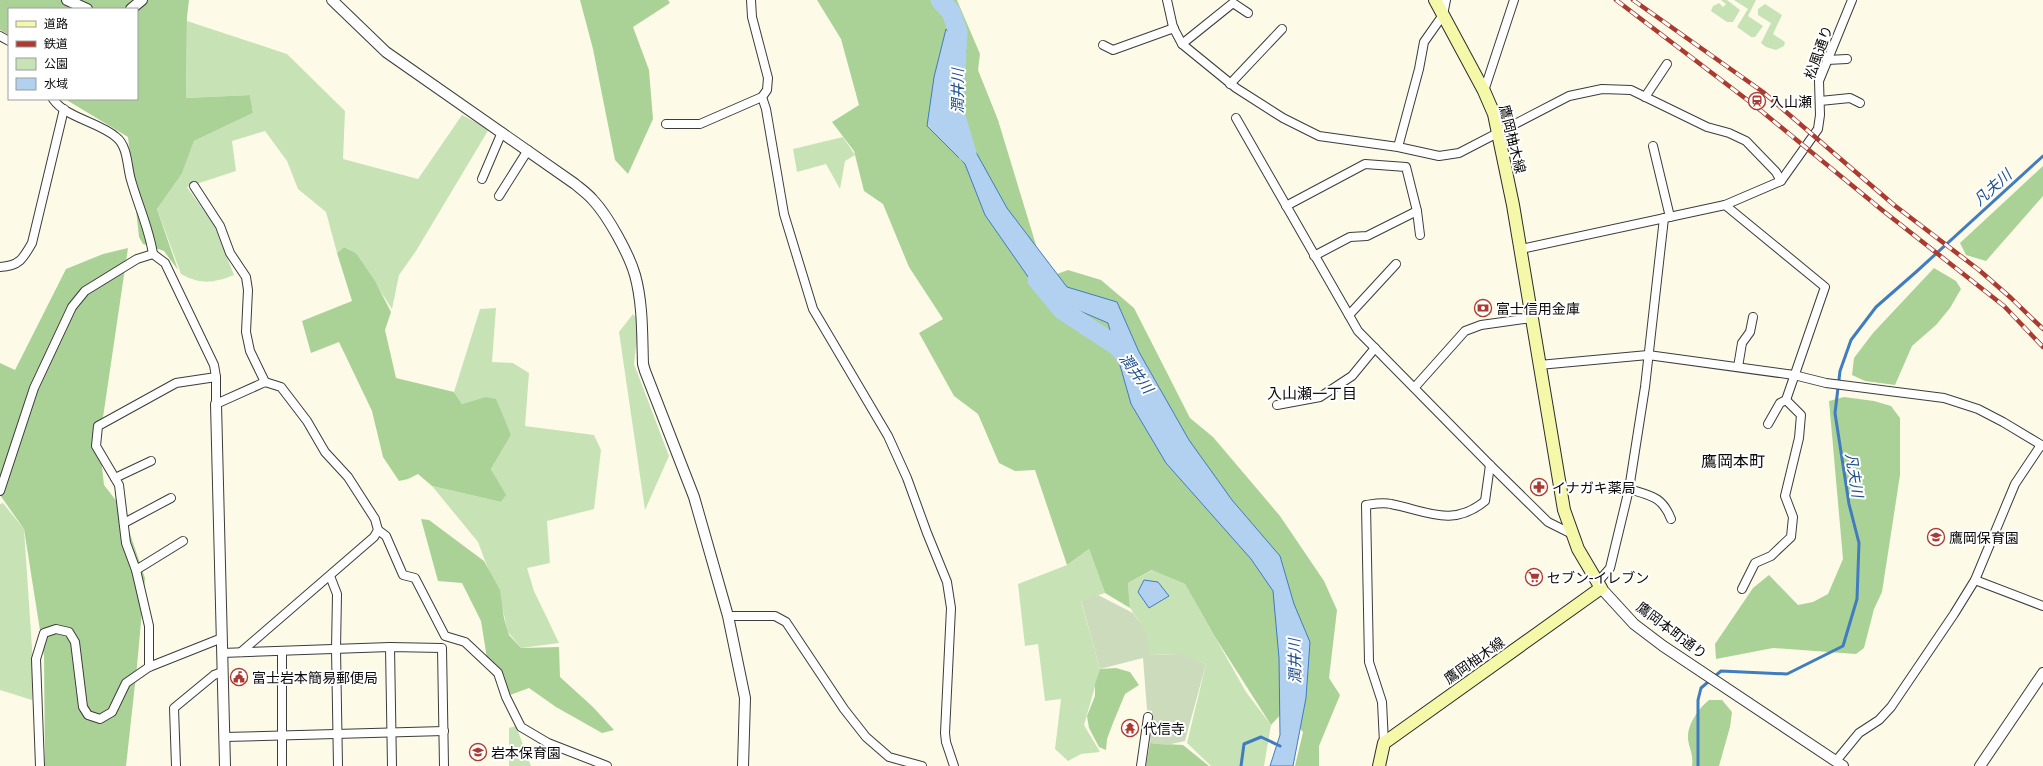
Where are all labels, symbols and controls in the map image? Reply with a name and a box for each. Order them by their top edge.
legend [8,8,138,100]
text: 道路 [44,15,68,32]
street label: 松風通り [1799,22,1837,82]
text: 鉄道 [44,35,68,52]
text: 公園 [44,55,68,72]
water label: 潤井川 [947,67,967,114]
text: 水域 [44,75,68,92]
station icon: 入山瀬 [1747,91,1767,111]
place label: 入山瀬 [1770,92,1812,111]
street label: 鷹岡柚木線 [1495,103,1531,175]
water label: 凡夫川 [1969,163,2017,209]
bank icon: 富士信用金庫 [1473,298,1493,318]
place label: 富士信用金庫 [1496,299,1580,318]
water label: 潤井川 [1116,349,1159,399]
district label: 入山瀬一丁目 [1267,383,1357,403]
district label: 鷹岡本町 [1701,450,1765,472]
water label: 凡夫川 [1842,451,1869,501]
pharmacy icon: イナガキ薬局 [1529,477,1549,497]
place label: イナガキ薬局 [1552,478,1636,497]
school or university icon: 鷹岡保育園 [1926,527,1946,547]
place label: 鷹岡保育園 [1949,528,2019,547]
supermarket icon: セブン-イレブン [1524,567,1544,587]
place label: セブン-イレブン [1547,568,1649,587]
street label: 鷹岡本町通り [1633,597,1711,663]
street label: 鷹岡柚木線 [1440,632,1508,688]
water label: 潤井川 [1284,636,1304,684]
public building icon: 富士岩本簡易郵便局 [229,667,249,687]
place label: 富士岩本簡易郵便局 [252,668,378,687]
temple icon: 代信寺 [1120,718,1140,738]
place label: 代信寺 [1143,719,1185,738]
school or university icon: 岩本保育園 [468,742,488,762]
place label: 岩本保育園 [491,743,561,762]

